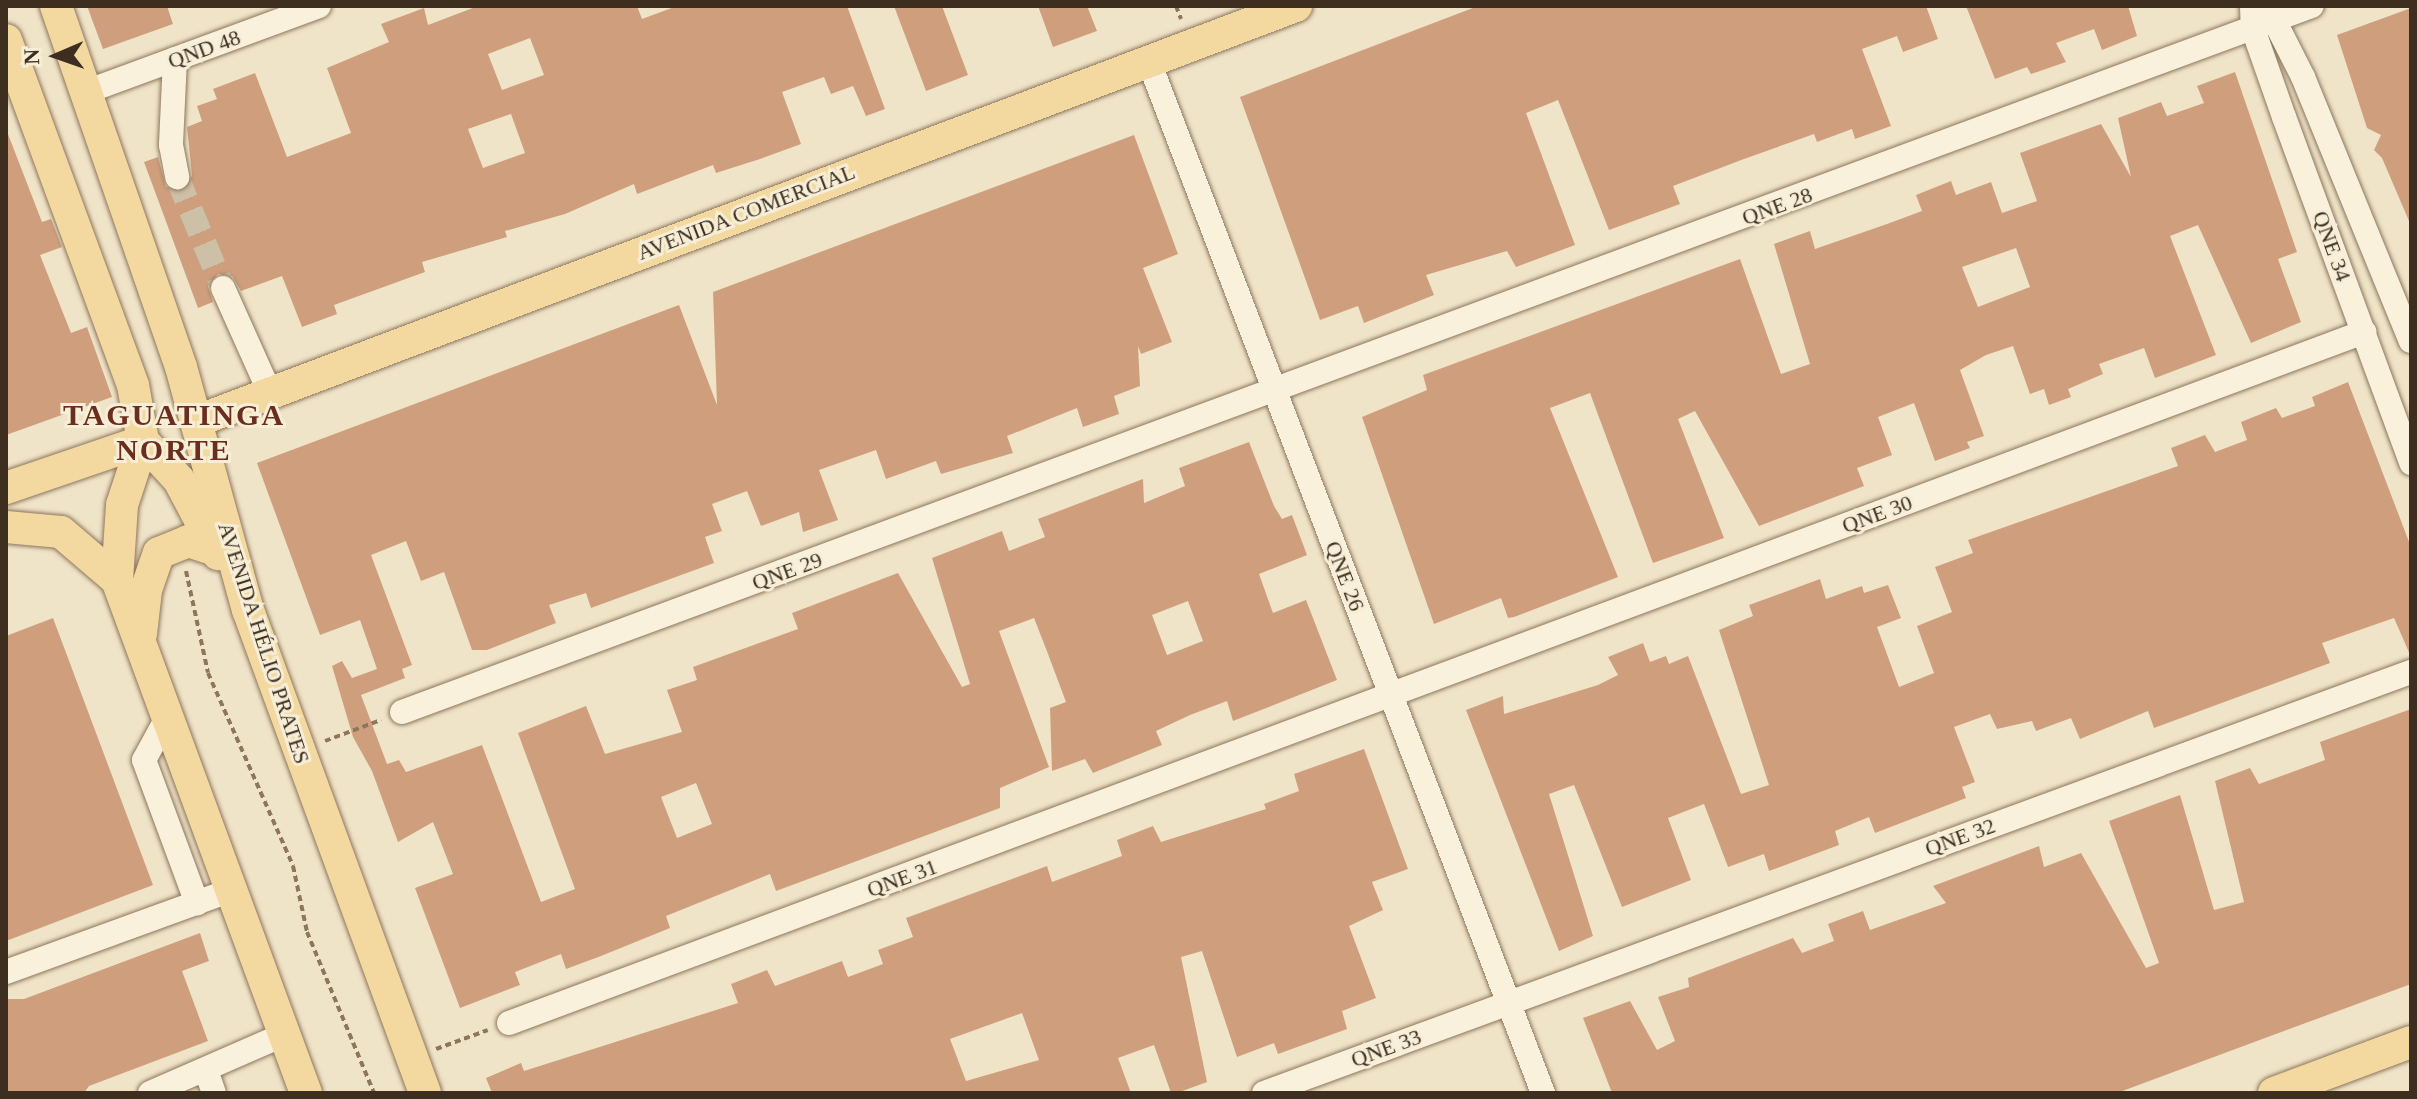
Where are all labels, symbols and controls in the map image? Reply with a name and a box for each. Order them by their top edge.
north arrow [16,16,96,96]
street label: QND 48 [164,24,244,74]
text: N [19,48,44,65]
street label: AVENIDA COMERCIAL [633,158,859,266]
street label: QNE 28 [1738,181,1816,231]
street label: QNE 34 [2307,207,2357,285]
district label: TAGUATINGA NORTE [63,397,285,468]
street label: QNE 30 [1838,489,1916,539]
street label: AVENIDA HÉLIO PRATES [212,518,316,768]
street label: QNE 26 [1320,537,1370,615]
street label: QNE 29 [748,546,826,596]
street label: QNE 32 [1921,812,1999,862]
street label: QNE 31 [863,853,941,903]
street label: QNE 33 [1347,1023,1425,1073]

